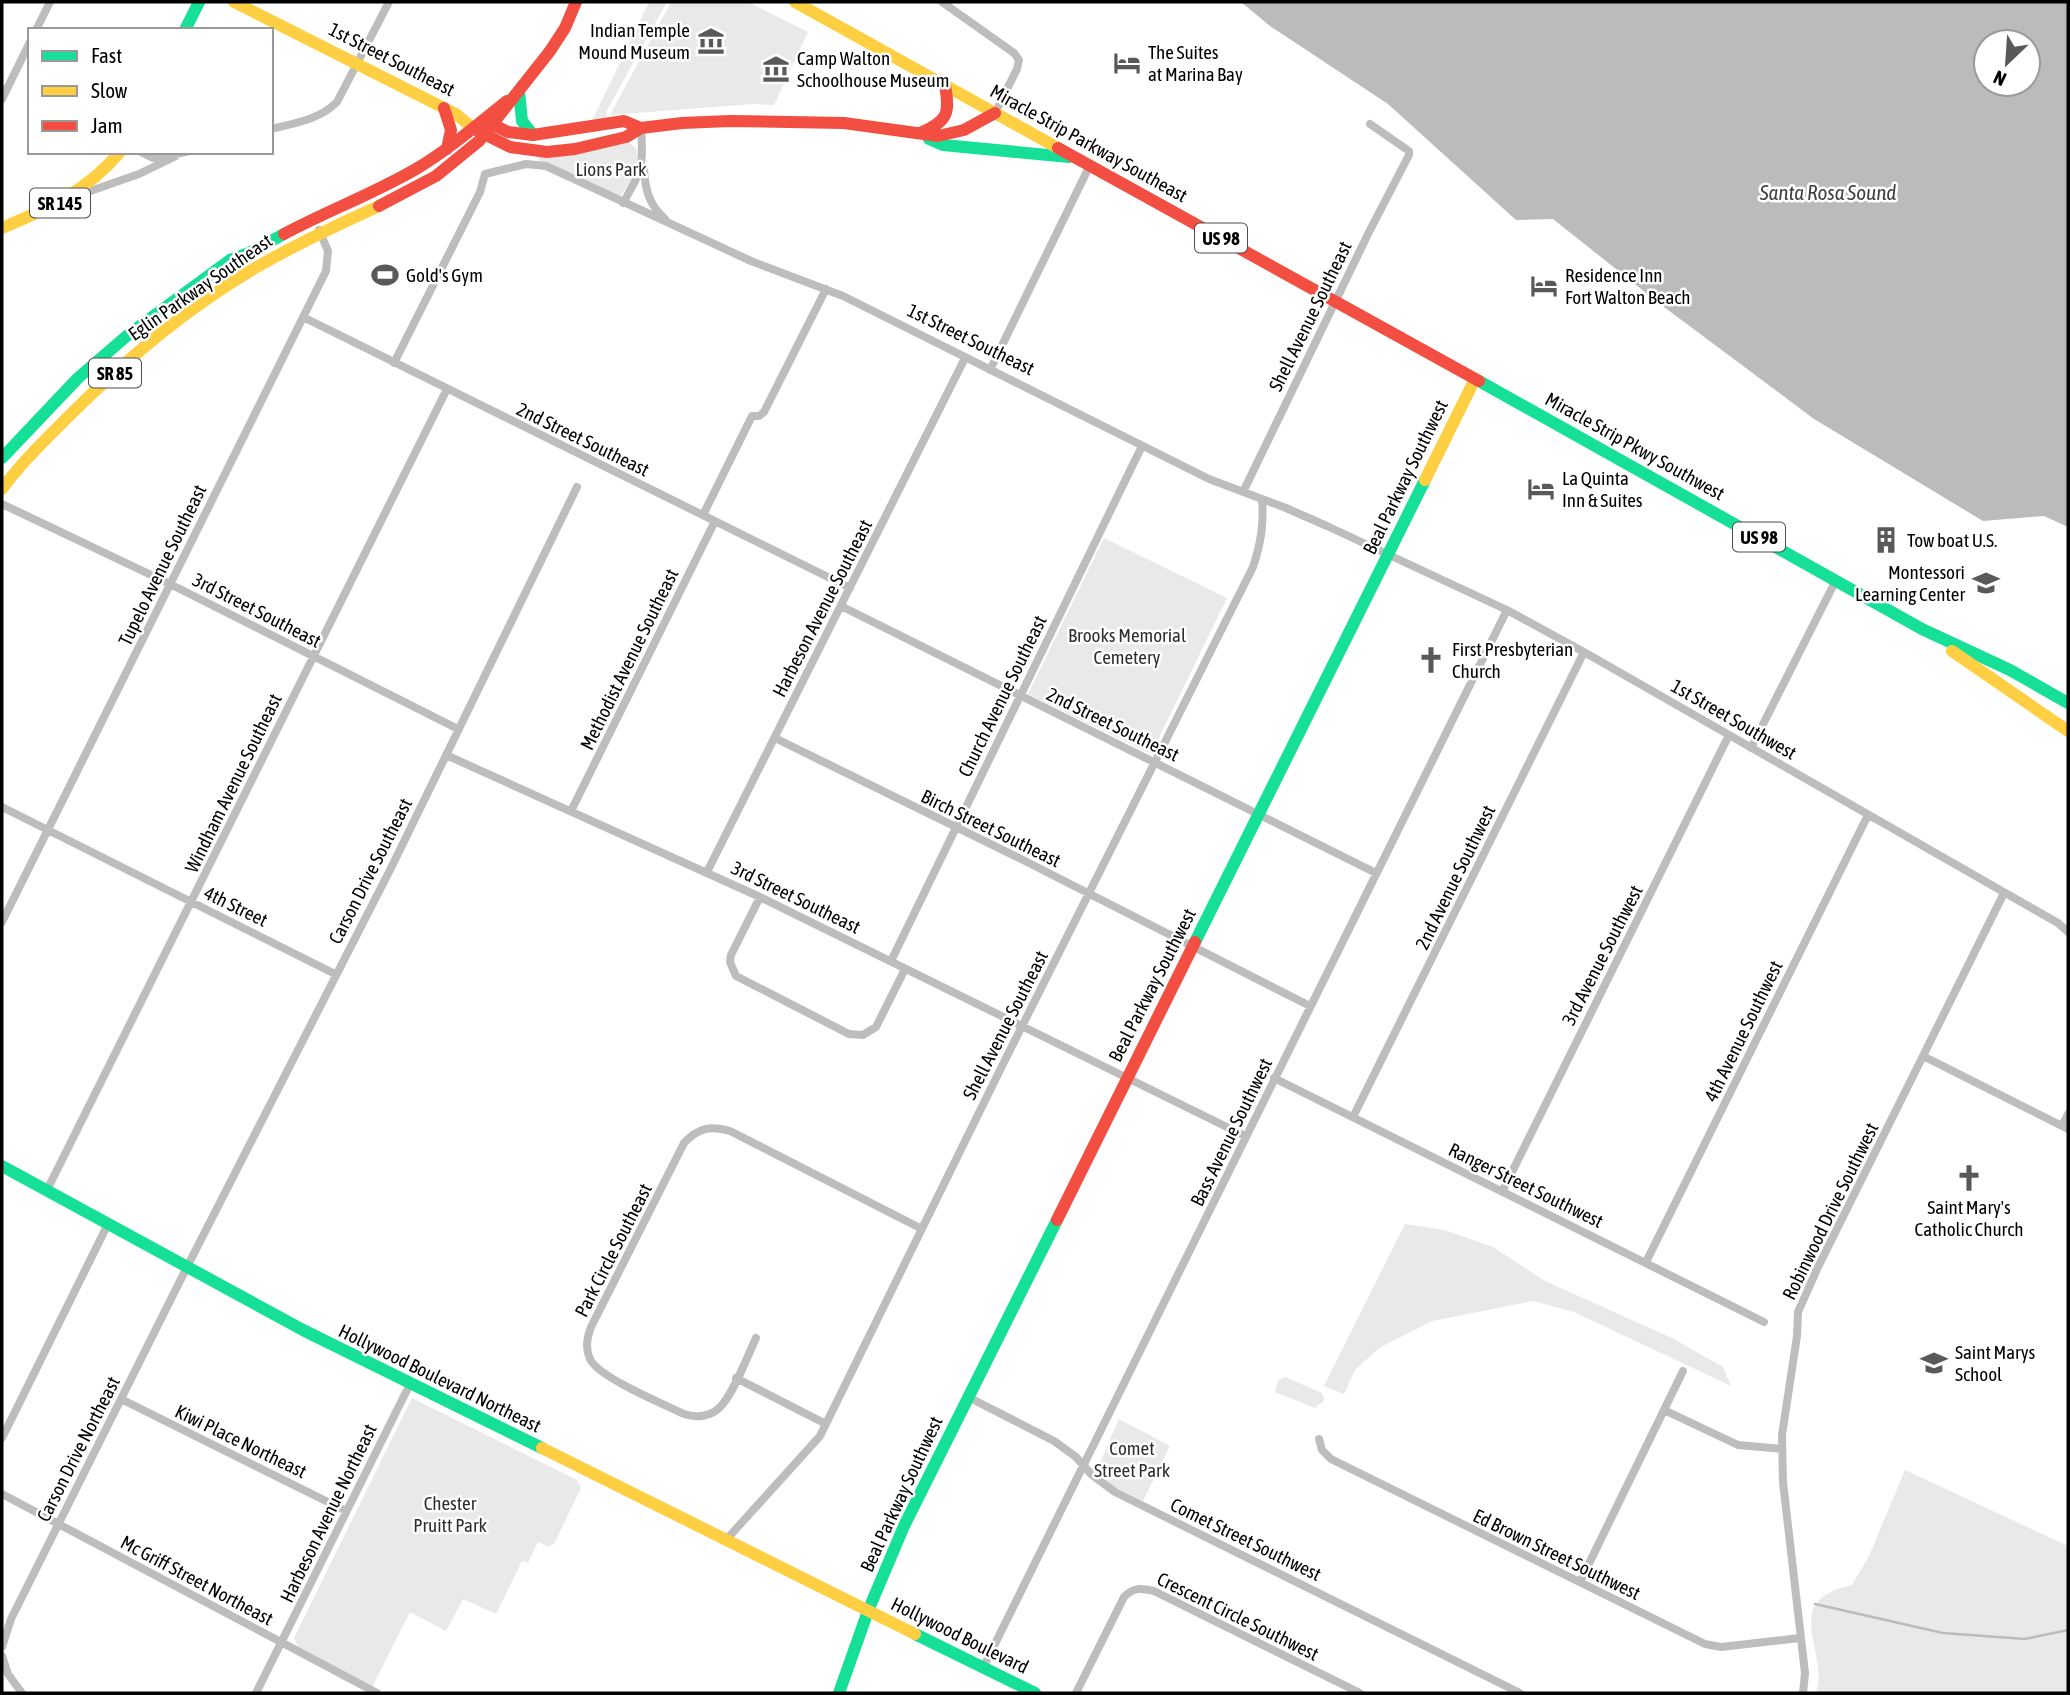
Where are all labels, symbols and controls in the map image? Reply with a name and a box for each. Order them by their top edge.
street label: 1st Street Southeast [325,18,459,100]
place label: Indian Temple Mound Museum [578,19,690,63]
museum icon: Indian Temple Mound Museum [696,26,726,56]
legend [28,28,273,154]
north arrow [1972,28,2042,98]
place label: The Suites at Marina Bay [1148,41,1243,85]
text: Fast [91,43,122,67]
place label: Camp Walton Schoolhouse Museum [797,47,949,91]
hotel icon: The Suites at Marina Bay [1112,48,1142,78]
museum icon: Camp Walton Schoolhouse Museum [761,54,791,84]
text: N [1990,66,2010,91]
text: Slow [91,78,128,102]
street label: Miracle Strip Parkway Southeast [987,80,1191,206]
text: Jam [91,113,123,137]
park label: Lions Park [576,158,647,180]
water label: Santa Rosa Sound [1759,180,1896,204]
road number: SR 145 [30,188,90,218]
road number: US 98 [1195,224,1247,252]
street label: Eglin Parkway Southeast [124,229,276,345]
street label: Shell Avenue Southeast [1264,237,1356,395]
sports icon: Gold's Gym [370,260,400,290]
place label: Gold's Gym [406,264,483,286]
place label: Residence Inn Fort Walton Beach [1565,264,1691,308]
hotel icon: Residence Inn Fort Walton Beach [1529,271,1559,301]
street label: 1st Street Southeast [904,299,1038,379]
road number: SR 85 [89,358,141,388]
street label: Miracle Strip Pkwy Southwest [1542,388,1728,504]
street label: Beal Parkway Southwest [1358,396,1452,558]
street label: 2nd Street Southeast [513,397,653,481]
place label: La Quinta Inn & Suites [1562,467,1643,511]
hotel icon: La Quinta Inn & Suites [1526,474,1556,504]
street label: Tupelo Avenue Southeast [113,481,211,649]
street label: Harbeson Avenue Southeast [768,516,876,700]
road number: US 98 [1733,522,1785,552]
building icon: Tow boat U.S. [1871,525,1901,555]
place label: Tow boat U.S. [1907,529,1997,551]
place label: Montessori Learning Center [1855,561,1965,605]
street label: Methodist Avenue Southeast [576,565,682,753]
street label: 3rd Street Southeast [189,568,325,652]
school or university icon: Montessori Learning Center [1971,568,2001,598]
street label: Church Avenue Southeast [953,612,1051,780]
park label: Brooks Memorial Cemetery [1068,624,1186,668]
place label: First Presbyterian Church [1452,638,1573,682]
church icon: First Presbyterian Church [1416,645,1446,675]
street label: 1st Street Southwest [1668,674,1800,764]
street label: 2nd Street Southeast [1043,682,1183,766]
street label: Windham Avenue Southeast [180,690,286,876]
street label: Birch Street Southeast [918,785,1064,871]
street label: Carson Drive Southeast [324,795,416,947]
street label: 2nd Avenue Southwest [1411,801,1499,953]
street label: 3rd Street Southeast [728,856,864,938]
street label: 4th Street [201,881,271,931]
street label: 3rd Avenue Southwest [1557,881,1647,1029]
street label: Beal Parkway Southwest [1104,905,1200,1065]
street label: Shell Avenue Southeast [958,947,1052,1103]
street label: 4th Avenue Southwest [1699,957,1787,1105]
street label: Bass Avenue Southwest [1186,1054,1276,1210]
street label: Robinwood Drive Southwest [1778,1119,1882,1303]
street label: Ranger Street Southwest [1445,1138,1607,1232]
church icon: Saint Mary's Catholic Church [1954,1163,1984,1193]
street label: Park Circle Southeast [570,1180,656,1320]
place label: Saint Mary's Catholic Church [1915,1196,2023,1240]
street label: Hollywood Boulevard Northeast [335,1319,545,1437]
place label: Saint Marys School [1955,1341,2035,1385]
school or university icon: Saint Marys School [1919,1348,1949,1378]
street label: Carson Drive Northeast [32,1373,124,1525]
street label: Kiwi Place Northeast [172,1400,310,1482]
street label: Beal Parkway Southwest [855,1413,947,1575]
street label: Harbeson Avenue Northeast [275,1420,381,1606]
park label: Comet Street Park [1094,1437,1171,1481]
park label: Chester Pruitt Park [413,1492,488,1536]
street label: Comet Street Southwest [1167,1493,1325,1585]
street label: Ed Brown Street Southwest [1470,1504,1644,1604]
street label: Mc Griff Street Northeast [117,1531,277,1629]
street label: Crescent Circle Southwest [1154,1567,1322,1665]
street label: Hollywood Boulevard [888,1592,1032,1678]

